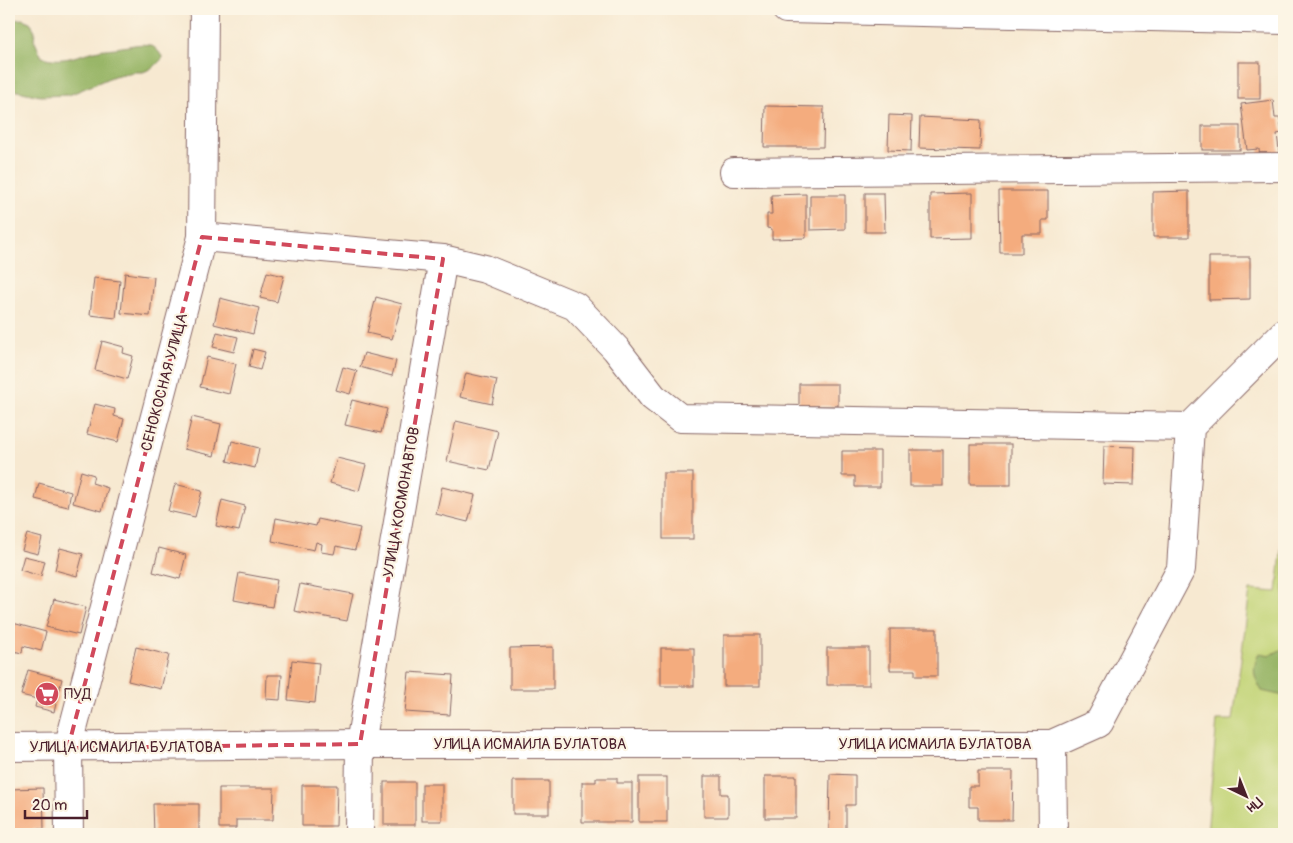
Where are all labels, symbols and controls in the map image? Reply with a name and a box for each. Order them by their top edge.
street label: СЕНОКОСНАЯ УЛИЦА [137,311,192,453]
street label: УЛИЦА КОСМОНАВТОВ [379,425,424,579]
supermarket icon: ПУД [34,681,60,707]
place label: ПУД [64,685,92,704]
street label: УЛИЦА ИСМАИЛА БУЛАТОВА [433,735,627,754]
street label: УЛИЦА ИСМАИЛА БУЛАТОВА [838,735,1032,754]
street label: УЛИЦА ИСМАИЛА БУЛАТОВА [29,738,223,757]
north arrow [1220,770,1270,820]
scale bar [25,788,88,820]
text: Пн [1243,794,1266,817]
text: 20 m [32,796,67,815]

